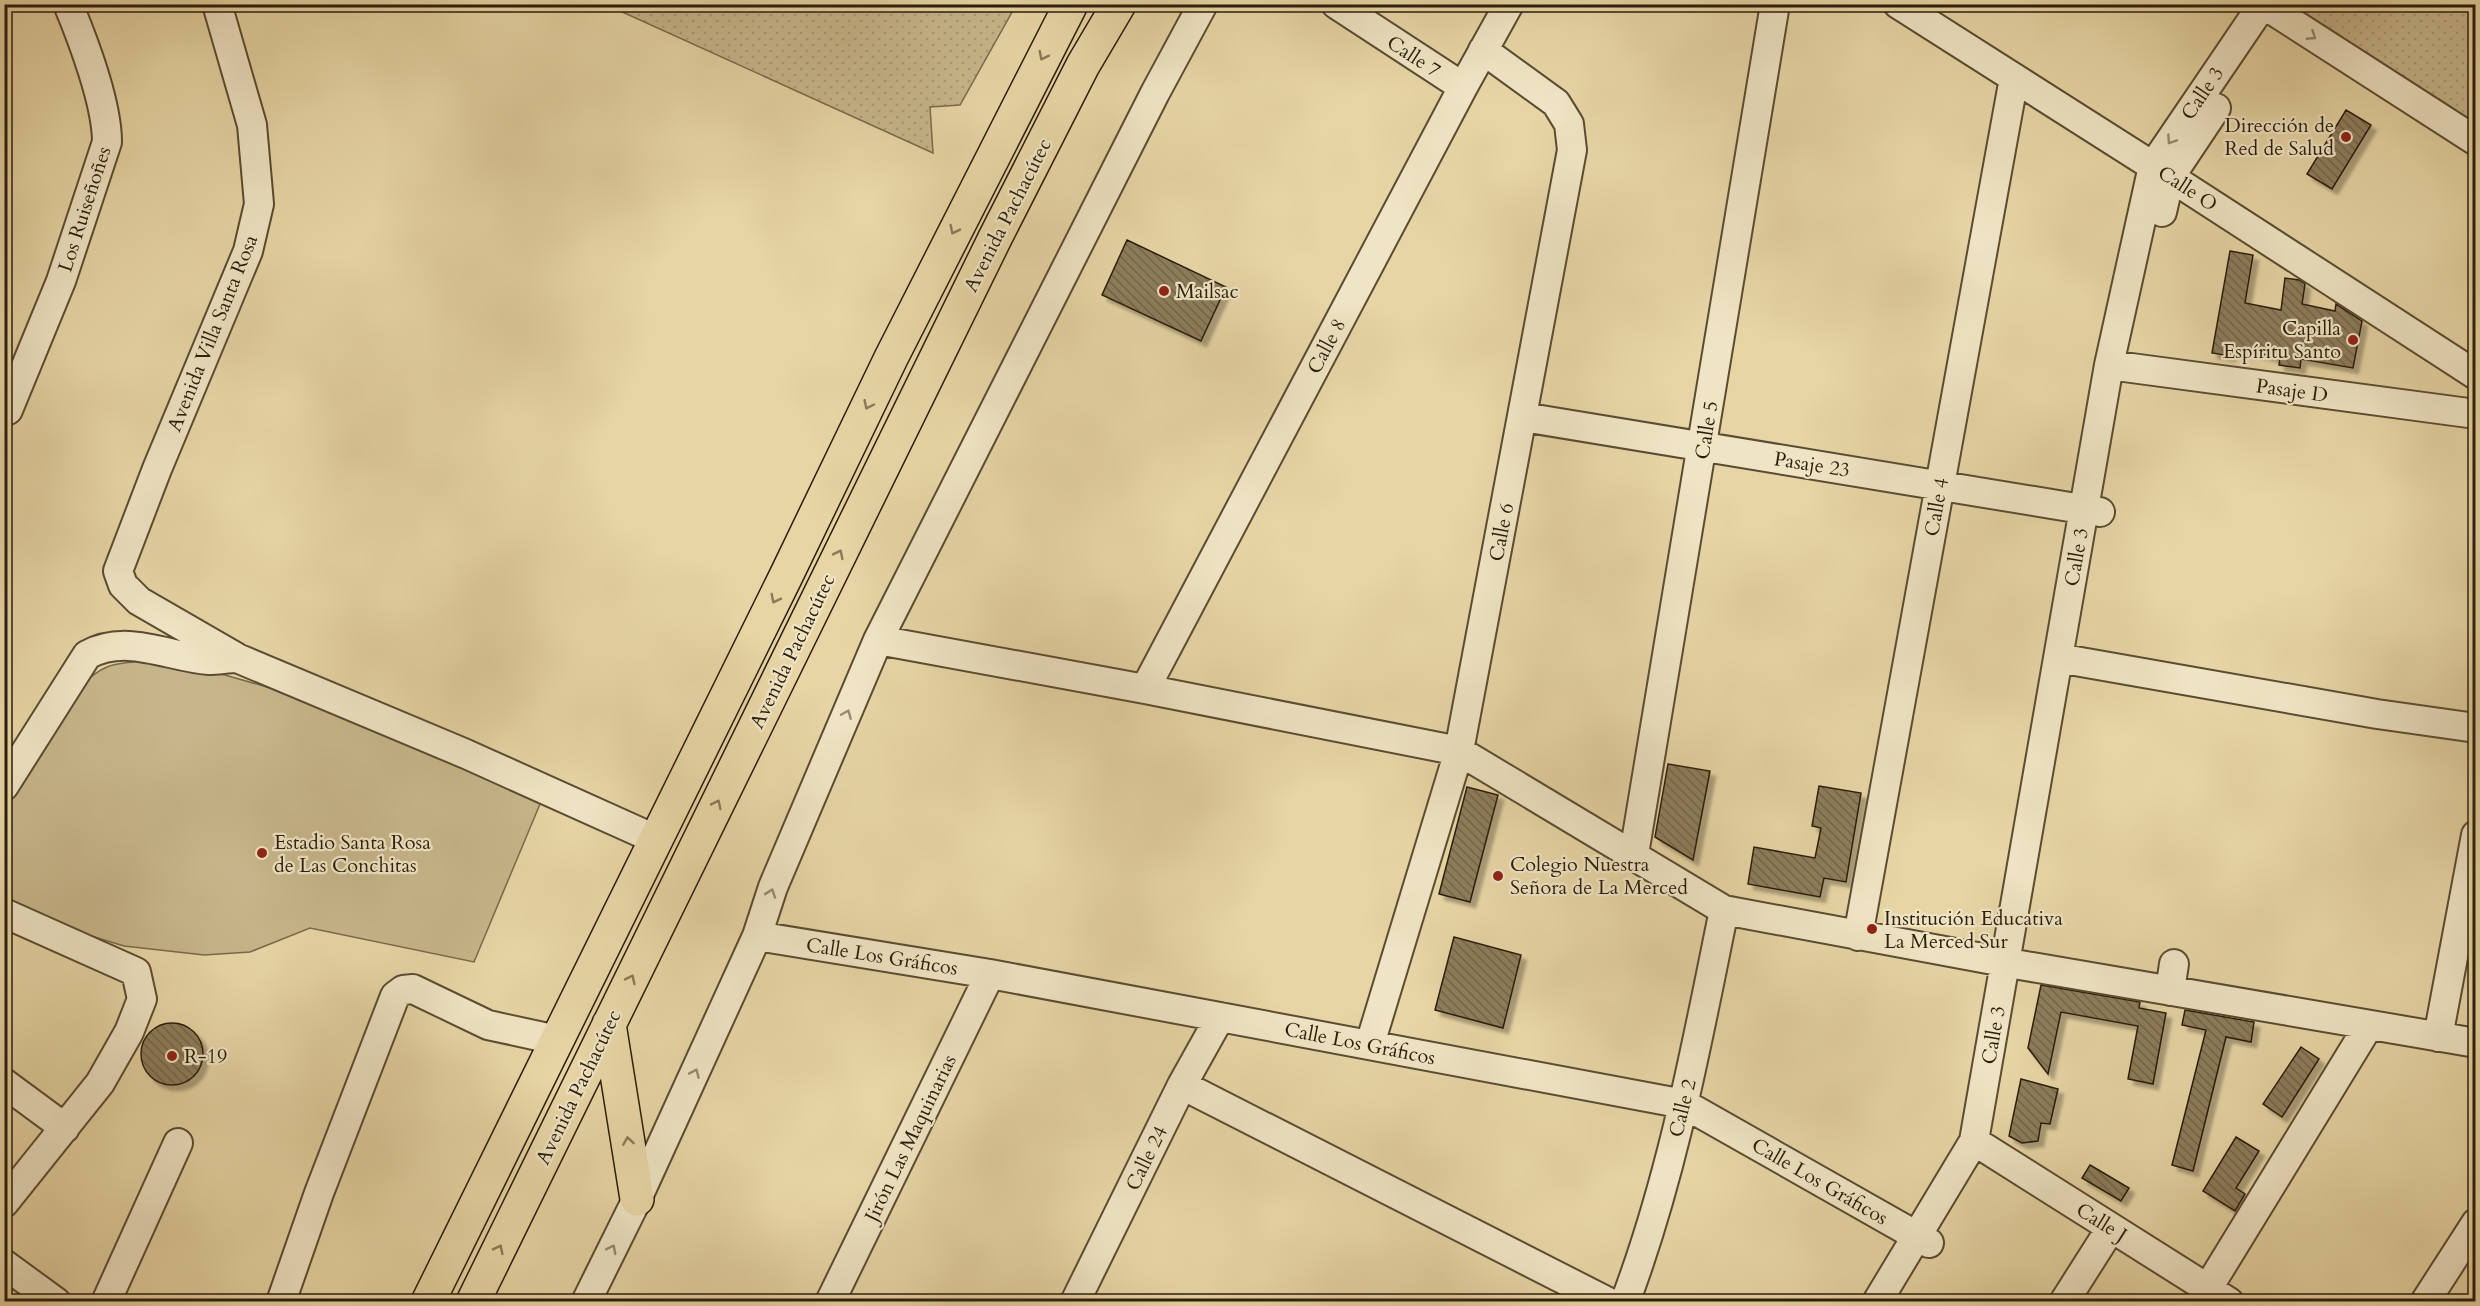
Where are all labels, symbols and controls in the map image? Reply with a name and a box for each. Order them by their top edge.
street label: Calle 7 [1382,29,1446,84]
one-way arrow [2305,29,2316,40]
one-way arrow [1038,49,1050,60]
street label: Calle 3 [2175,61,2230,125]
place label: Dirección de Red de Salud [2225,112,2334,162]
marker: Dirección de Red de Salud [2339,130,2353,144]
one-way arrow [2167,133,2178,144]
street label: Avenida Pachacútec [957,134,1058,297]
street label: Los Ruiseñoñes [51,143,117,275]
street label: Calle O [2153,159,2223,218]
one-way arrow [950,223,962,234]
street label: Avenida Villa Santa Rosa [161,230,264,436]
place label: Mailsac [1176,278,1239,305]
marker: Mailsac [1157,284,1171,298]
street label: Calle 8 [1301,314,1352,379]
place label: Capilla Espíritu Santo [2223,315,2341,365]
marker: Capilla Espíritu Santo [2346,333,2360,347]
street label: Pasaje D [2254,372,2330,409]
one-way arrow [864,398,876,409]
street label: Calle 5 [1689,399,1724,461]
street label: Pasaje 23 [1772,445,1852,484]
street label: Calle 4 [1918,476,1955,538]
street label: Calle 6 [1483,501,1520,564]
street label: Calle 3 [2058,526,2095,588]
one-way arrow [832,549,844,560]
street label: Avenida Pachacútec [743,569,842,733]
one-way arrow [771,593,782,604]
one-way arrow [840,709,852,720]
one-way arrow [709,800,721,811]
place label: Estadio Santa Rosa de Las Conchitas [274,829,431,879]
marker: Estadio Santa Rosa de Las Conchitas [255,846,269,860]
place label: Colegio Nuestra Señora de La Merced [1510,851,1688,901]
marker: Colegio Nuestra Señora de La Merced [1491,869,1505,883]
one-way arrow [764,888,777,899]
place label: Institución Educativa La Merced Sur [1884,905,2063,955]
marker: Institución Educativa La Merced Sur [1865,922,1879,936]
street label: Calle Los Gráficos [804,931,960,982]
one-way arrow [623,975,635,986]
street label: Calle 3 [1975,1004,2012,1066]
street label: Avenida Pachacútec [529,1005,628,1169]
street label: Calle Los Gráficos [1282,1016,1438,1071]
place label: R-19 [184,1043,227,1070]
marker: R-19 [165,1049,179,1063]
street label: Jirón Las Maquinarias [857,1050,963,1229]
one-way arrow [688,1068,700,1079]
street label: Calle 2 [1662,1076,1703,1140]
street label: Calle 24 [1119,1121,1174,1195]
street label: Calle Los Gráficos [1747,1131,1893,1231]
one-way arrow [622,1137,635,1147]
street label: Calle J [2071,1196,2132,1249]
one-way arrow [492,1244,503,1255]
one-way arrow [605,1245,617,1256]

